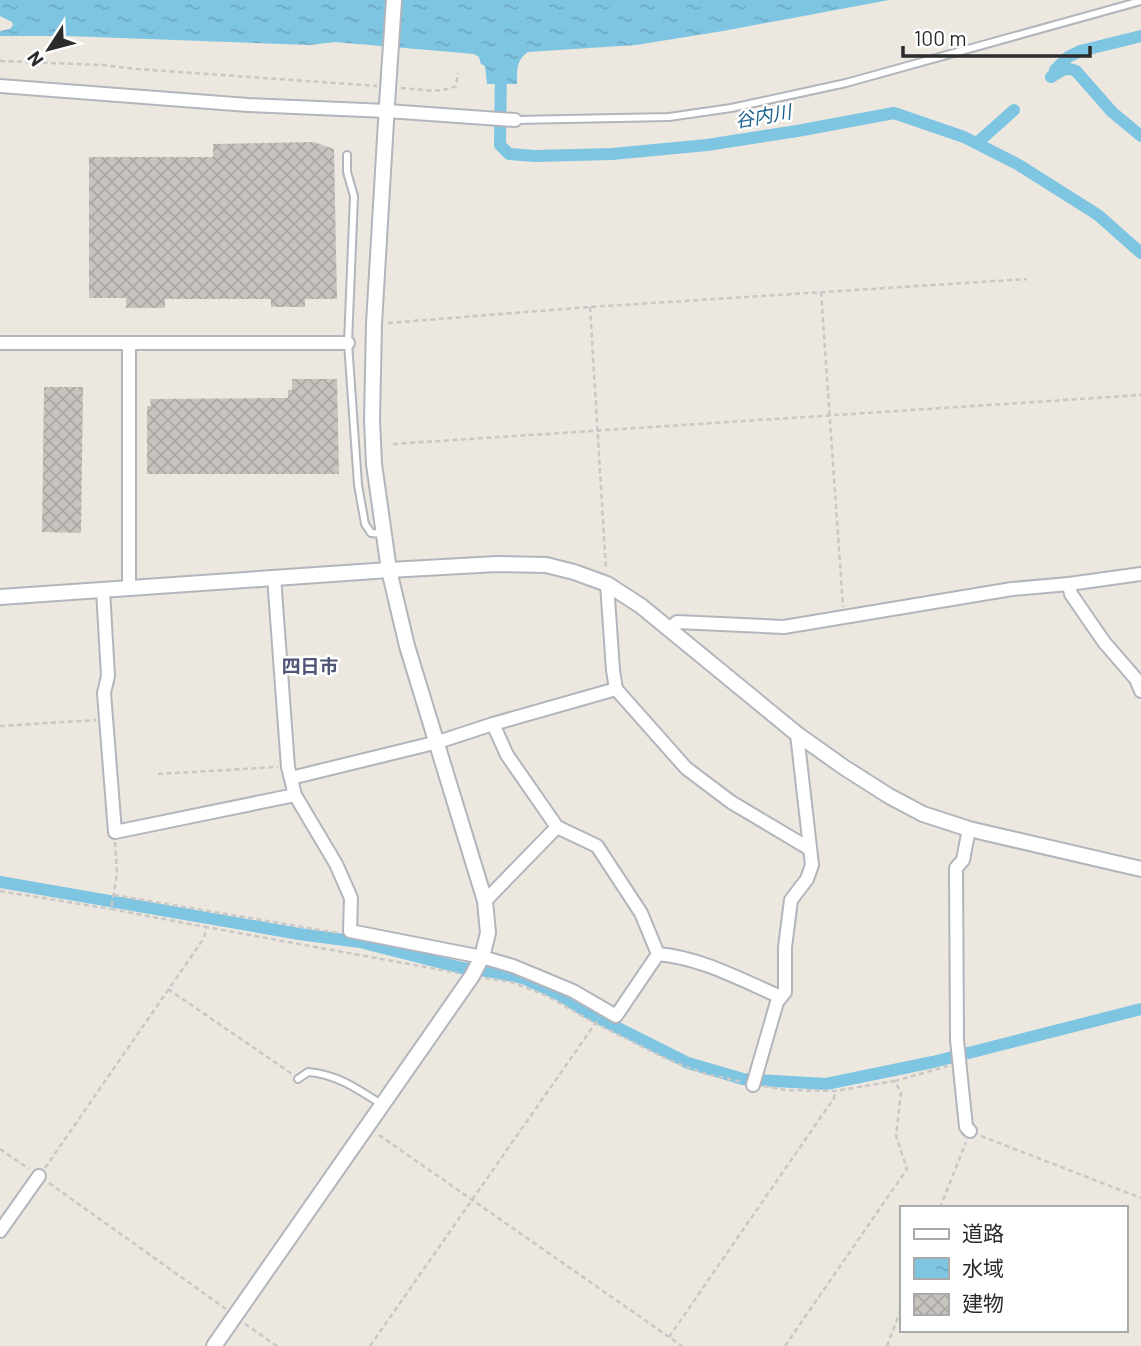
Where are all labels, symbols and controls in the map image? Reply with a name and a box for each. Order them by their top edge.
north arrow [14,14,84,84]
scale bar [903,14,1090,58]
text: 100 m [914,25,967,50]
text: N [22,47,48,71]
water label: 谷内川 [733,99,795,132]
district label: 四日市 [281,654,339,677]
legend [900,1206,1127,1332]
text: 道路 [962,1220,1004,1245]
text: 水域 [962,1255,1004,1280]
text: 建物 [962,1290,1004,1315]

